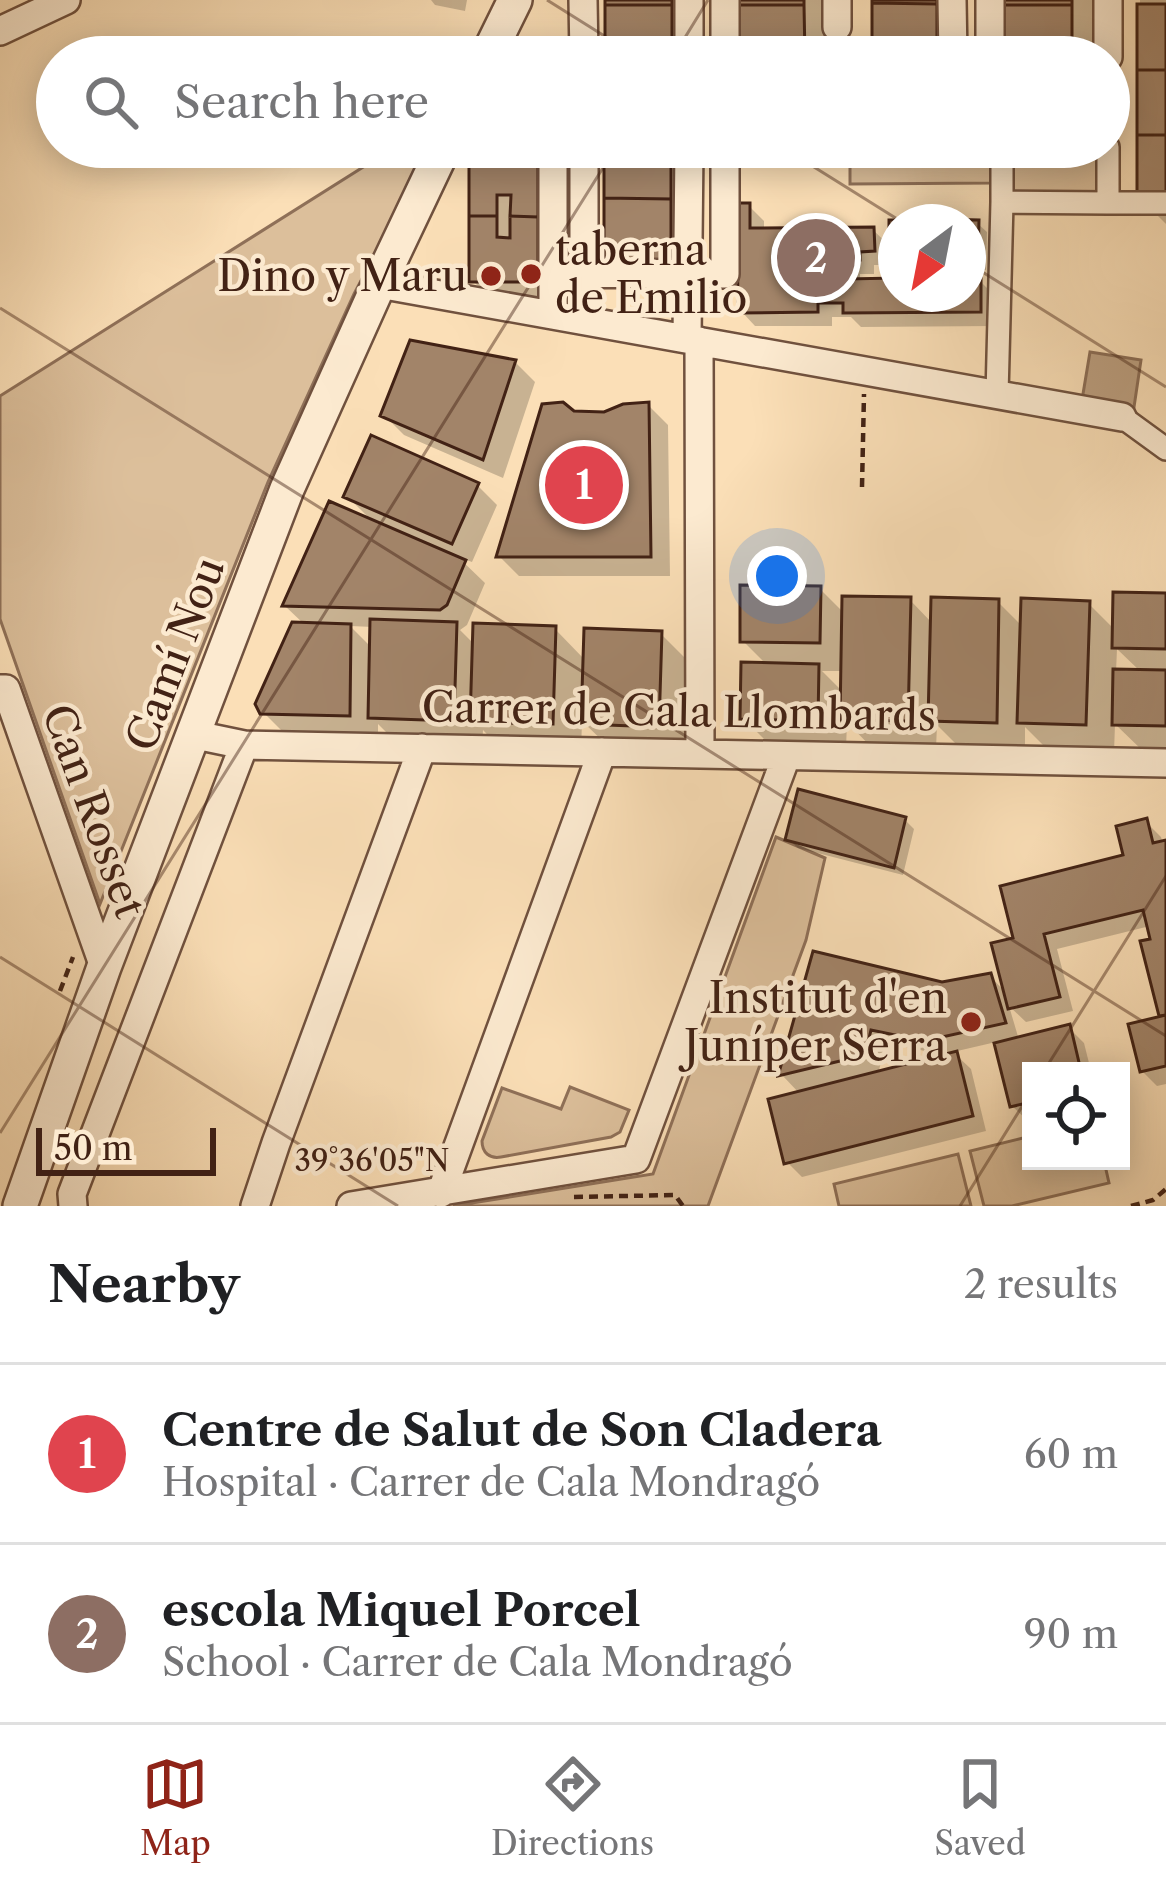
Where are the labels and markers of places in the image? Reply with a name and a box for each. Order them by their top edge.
pin: 2 [777,213,855,303]
place label: taberna de Emilio [555,224,747,324]
place label: Dino y Maru [217,250,467,302]
marker: taberna de Emilio [518,261,544,287]
marker: Dino y Maru [478,263,504,289]
pin: 1 [545,440,623,530]
place label: Institut d'en Juníper Serra [678,972,948,1072]
marker: Institut d'en Juníper Serra [958,1009,984,1035]

